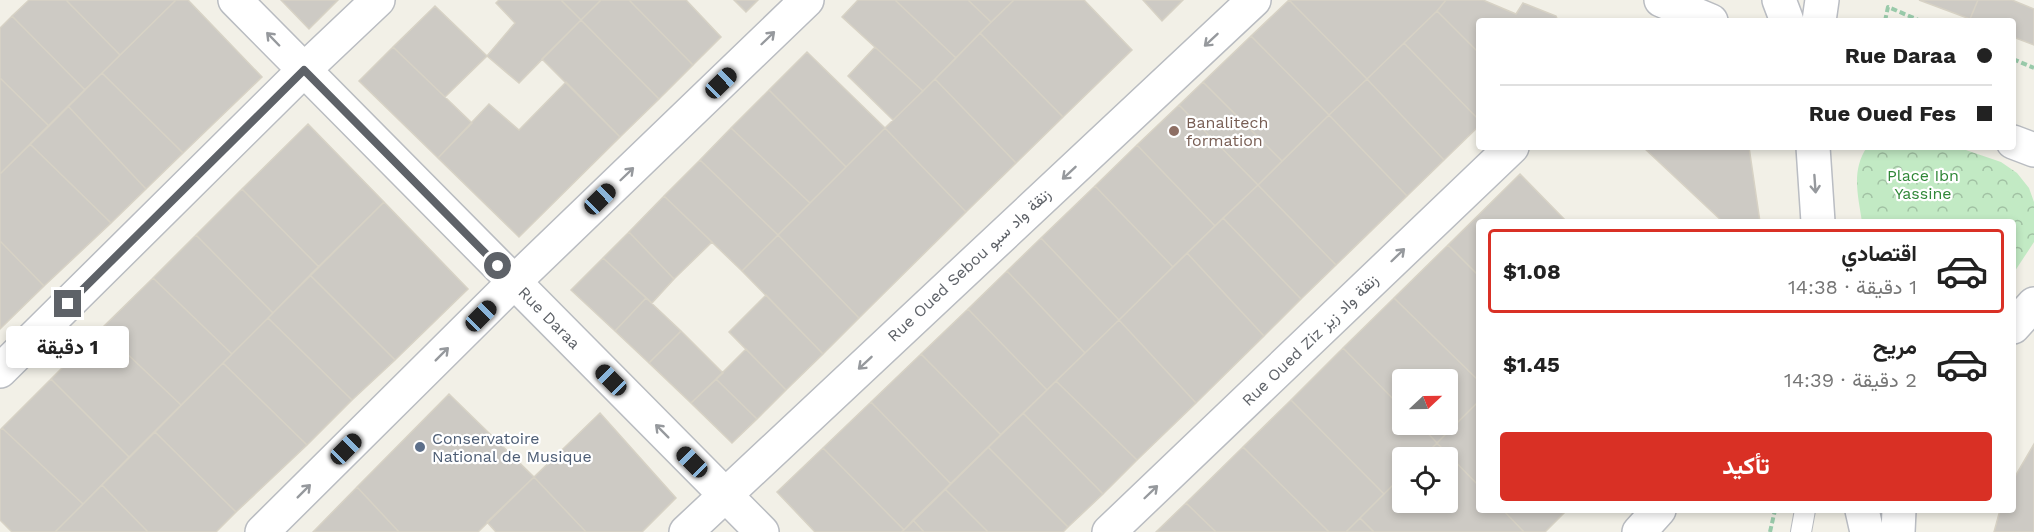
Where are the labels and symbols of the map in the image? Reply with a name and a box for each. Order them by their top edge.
one-way arrow [266,31,280,46]
one-way arrow [760,31,775,46]
one-way arrow [1204,33,1219,47]
car [702,64,740,102]
place label: Banalitech formation [1186,113,1268,150]
marker: Banalitech formation [1167,124,1181,138]
one-way arrow [620,166,635,181]
one-way arrow [1061,166,1076,180]
park label: Place Ibn Yassine [1887,166,1959,203]
one-way arrow [1810,174,1821,194]
car [581,180,619,218]
street label: Rue Oued Sebou زنقة واد سبو [884,184,1055,346]
one-way arrow [1391,248,1406,263]
route start [484,252,511,279]
street label: Rue Oued Ziz زنقة واد زيز [1238,270,1383,411]
street label: Rue Daraa [515,282,585,353]
route end [54,290,81,317]
car [462,297,500,335]
callout: 1 دقيقة [7,325,130,367]
one-way arrow [435,346,450,361]
one-way arrow [857,356,872,370]
car [592,361,630,399]
north arrow [1392,369,1458,435]
one-way arrow [654,423,669,438]
place label: Conservatoire National de Musique [432,429,592,466]
car [327,430,365,468]
marker: Conservatoire National de Musique [413,440,427,454]
car [673,443,711,481]
one-way arrow [296,483,311,498]
one-way arrow [1143,485,1158,499]

